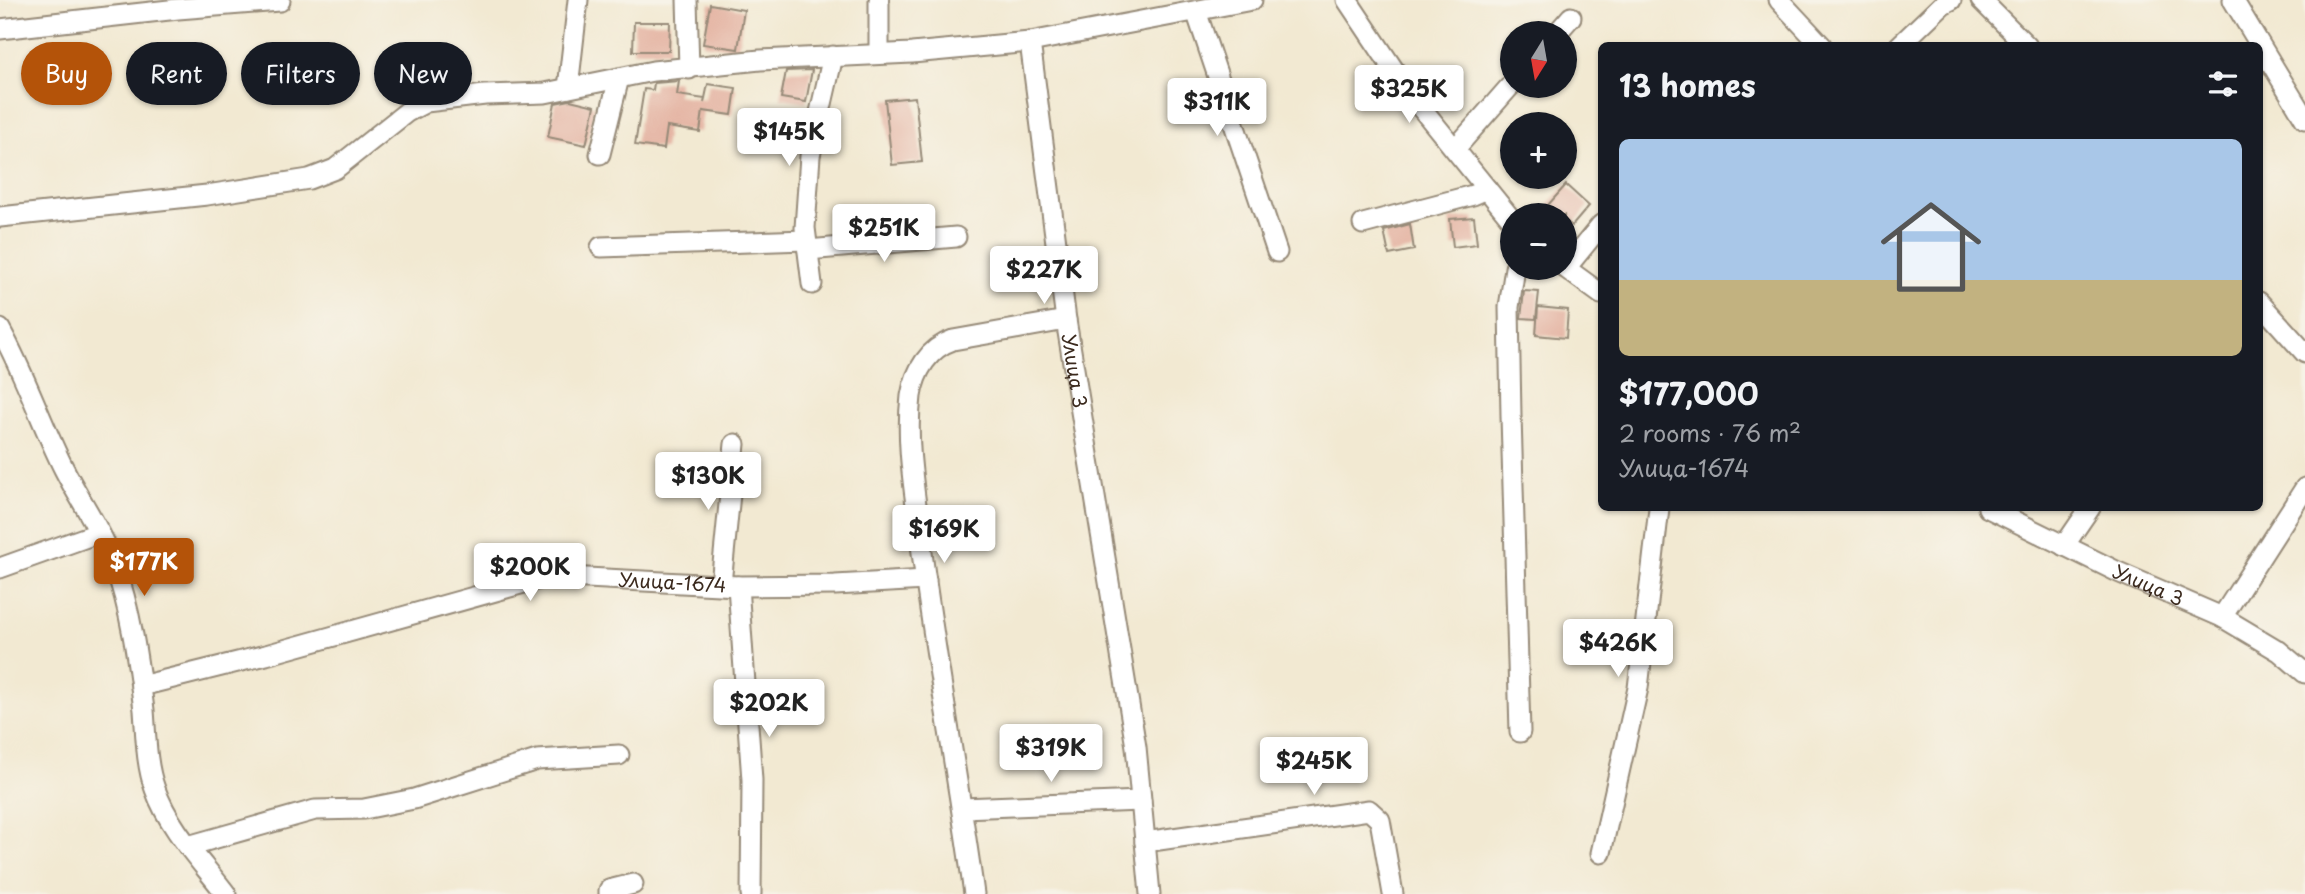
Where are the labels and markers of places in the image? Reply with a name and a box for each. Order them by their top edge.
pin: $325K [1360,66,1458,125]
pin: $311K [1168,78,1266,138]
pin: $145K [740,108,838,168]
pin: $251K [835,204,933,264]
pin: $227K [995,246,1093,306]
pin: $130K [659,452,757,512]
pin: $169K [895,505,993,565]
pin: $177K [95,538,193,598]
pin: $200K [481,544,579,603]
pin: $426K [1569,620,1667,679]
pin: $202K [720,680,818,739]
pin: $319K [1002,724,1100,784]
pin: $245K [1265,738,1363,797]

